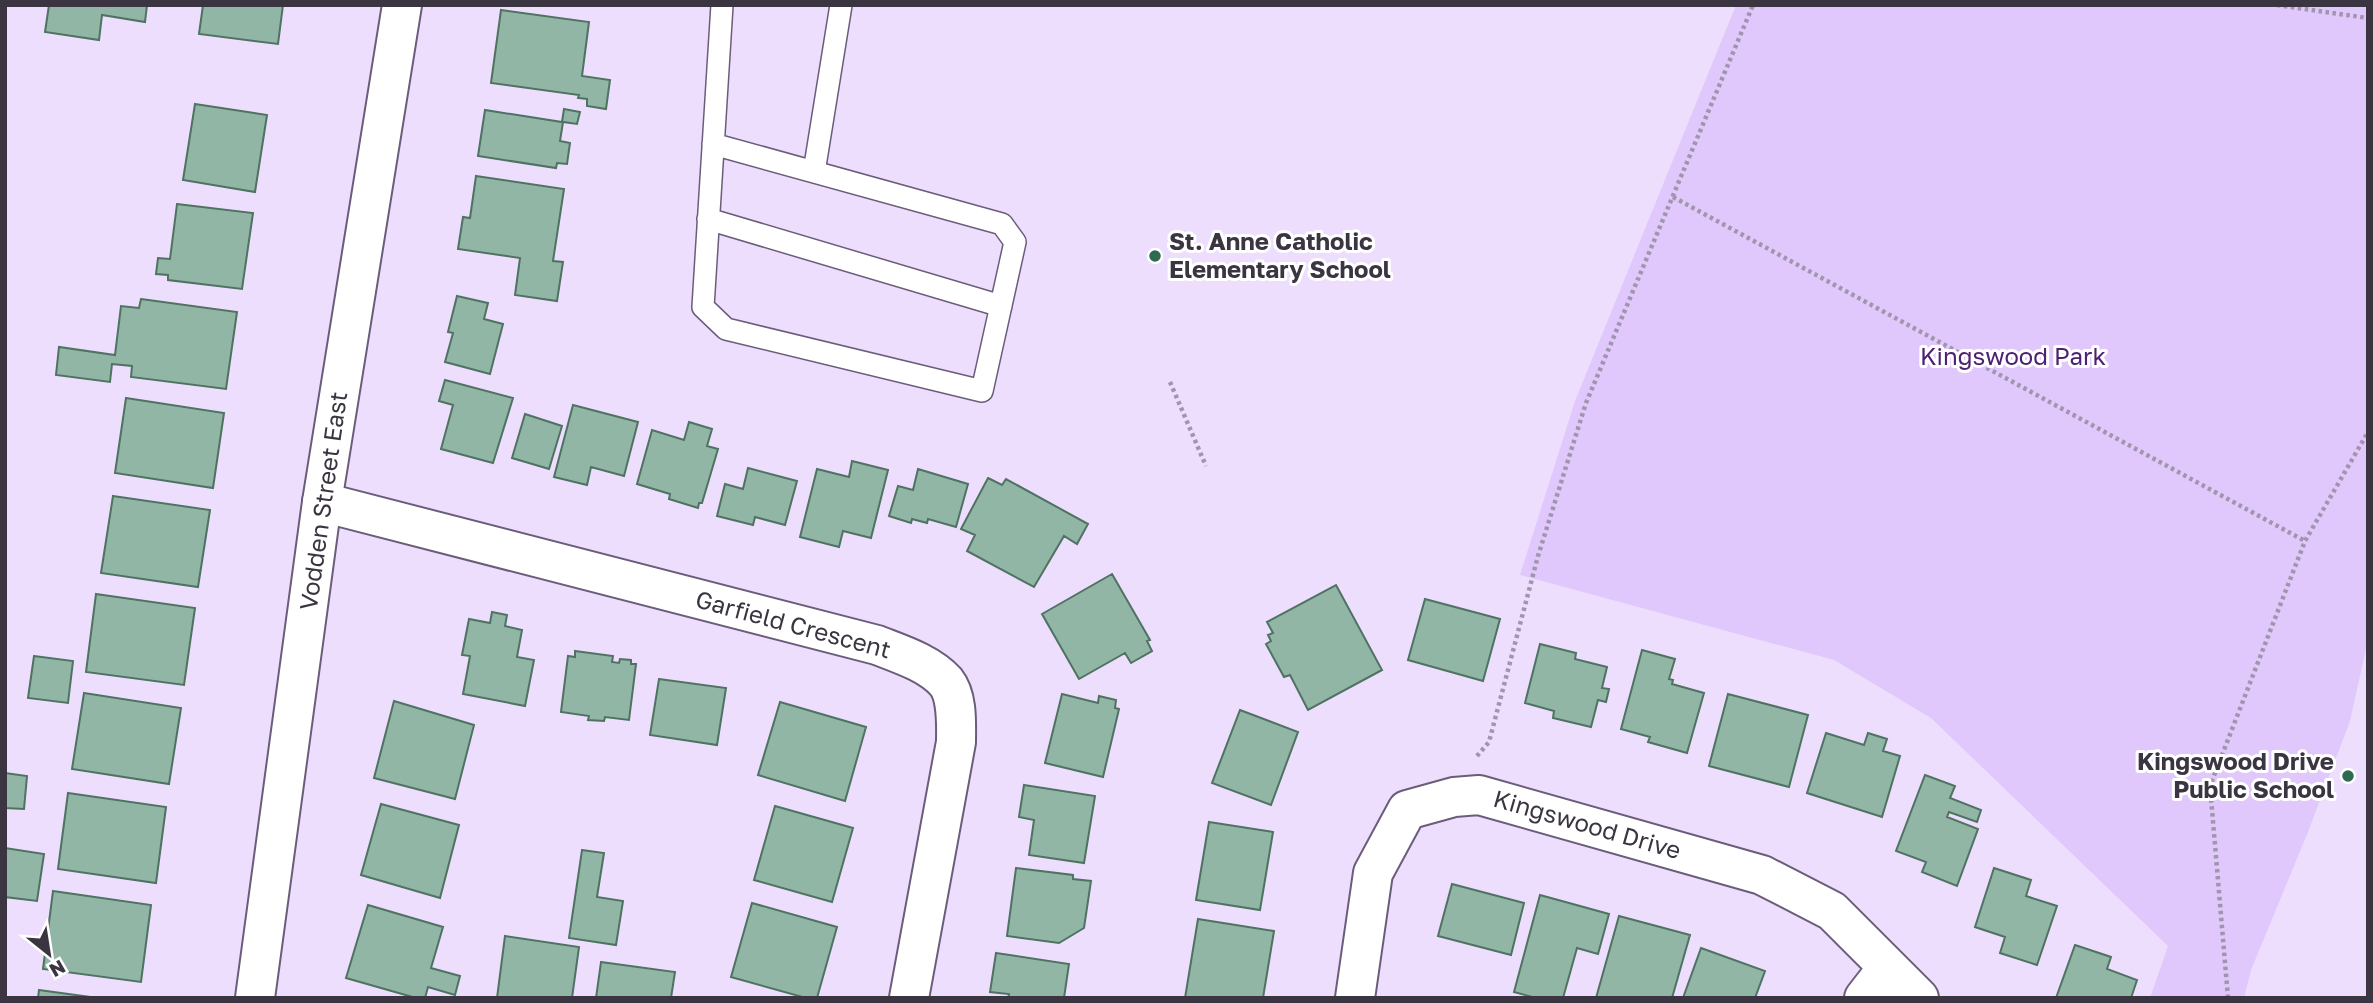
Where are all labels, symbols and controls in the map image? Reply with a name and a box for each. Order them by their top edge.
place label: St. Anne Catholic Elementary School [1169,226,1391,283]
marker: St. Anne Catholic Elementary School [1147,248,1163,264]
park label: Kingswood Park [1920,341,2106,370]
street label: Vodden Street East [293,390,352,612]
street label: Garfield Crescent [693,584,894,664]
place label: Kingswood Drive Public School [2137,746,2334,803]
marker: Kingswood Drive Public School [2340,768,2356,784]
street label: Kingswood Drive [1490,783,1684,864]
north arrow [14,919,84,989]
text: N [46,956,70,983]

